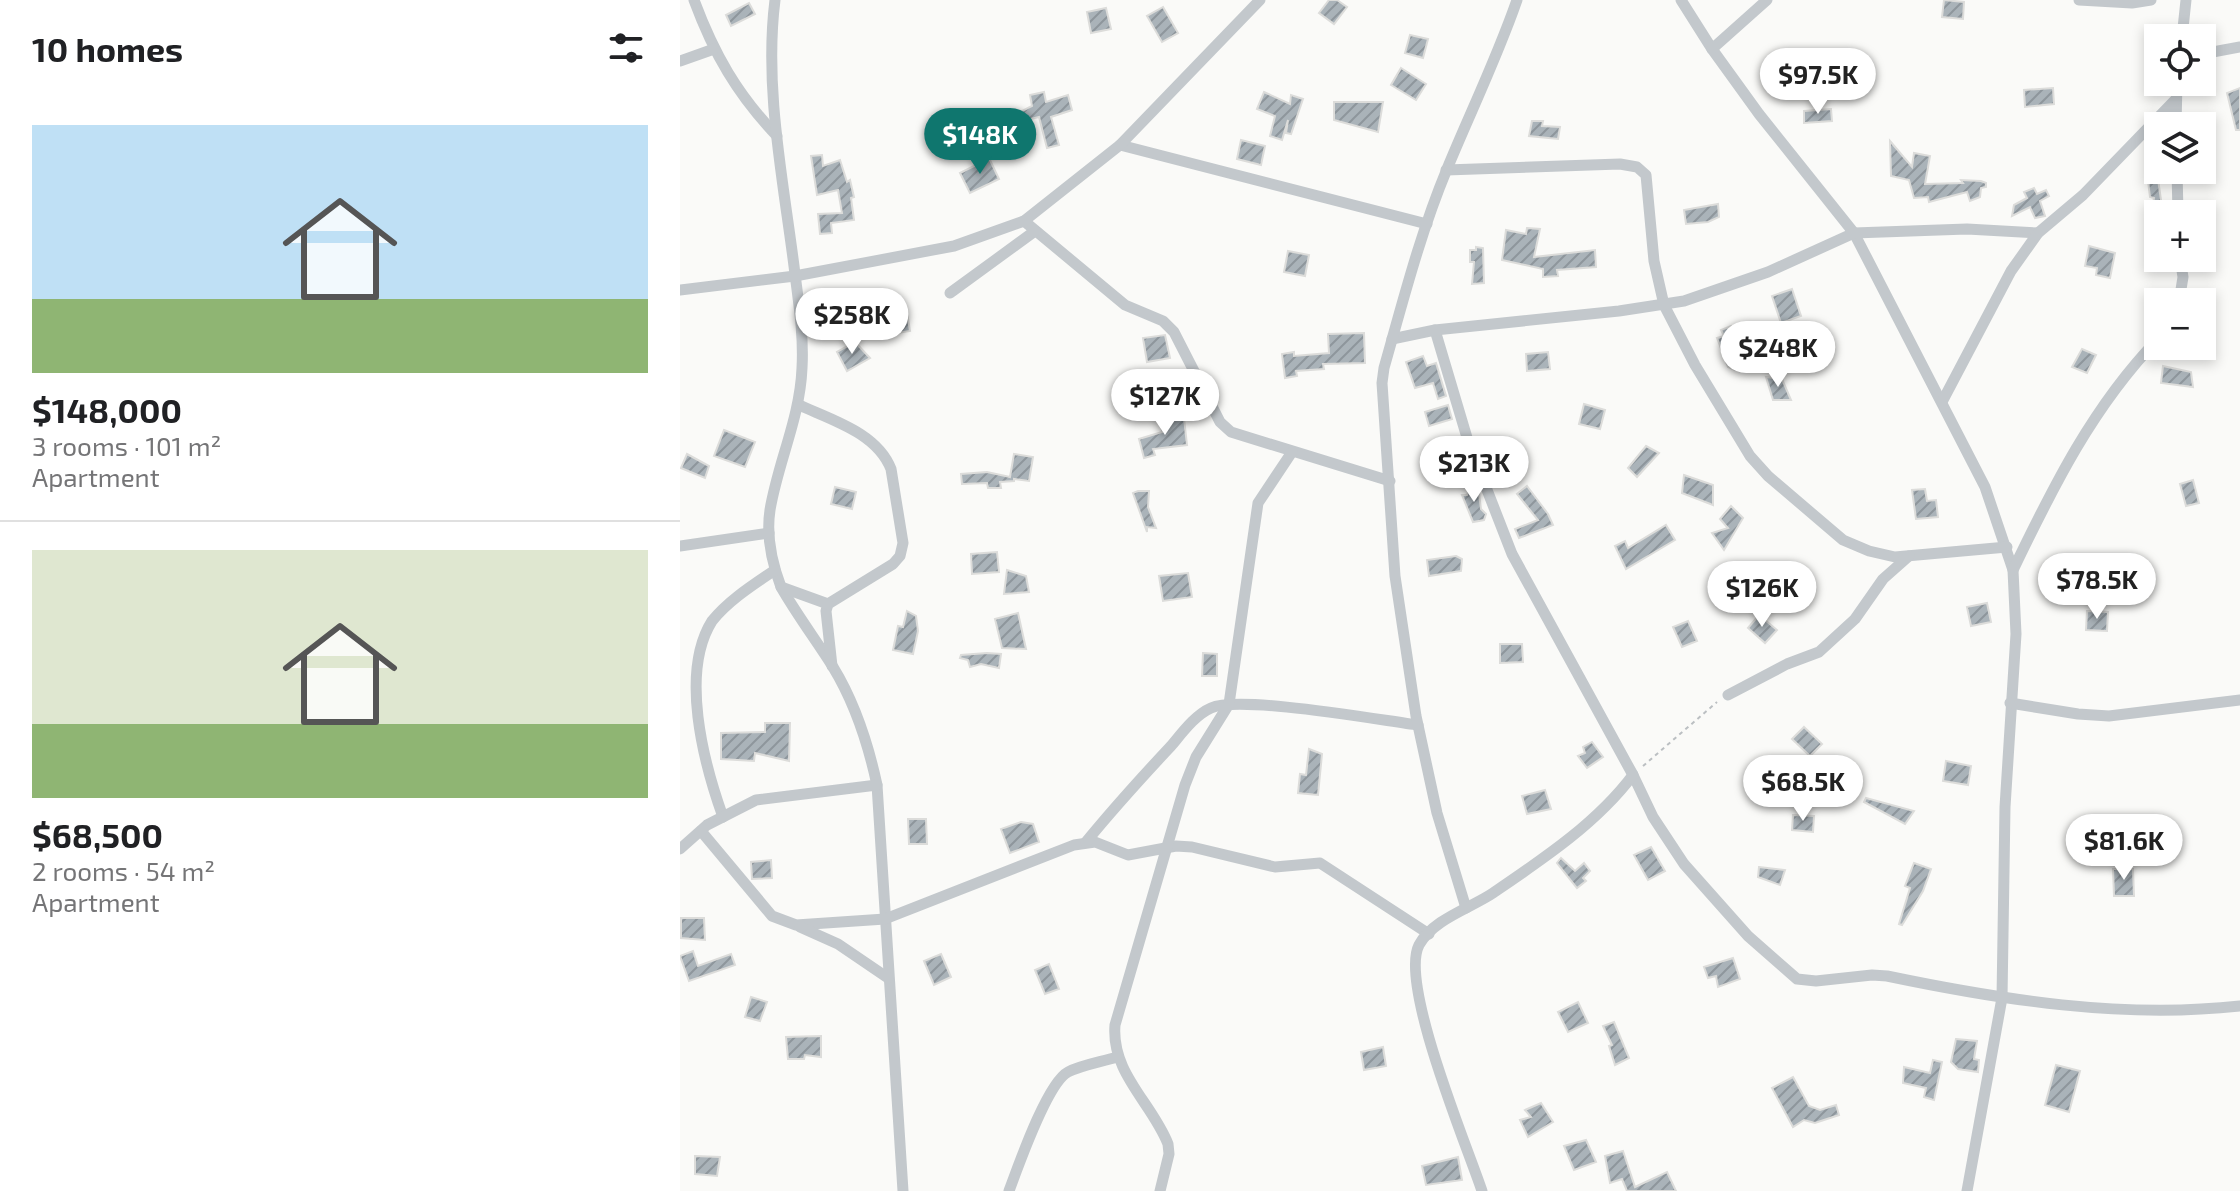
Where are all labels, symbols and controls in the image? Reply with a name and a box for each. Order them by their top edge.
map controls [2144,24,2216,360]
button: locate [2144,24,2216,96]
icon: filters [604,26,648,70]
text: 10 homes [32,28,183,69]
pin: $97.5K [1753,48,1883,116]
text: $97.5K [1778,58,1858,89]
pin: $148K [924,108,1036,176]
button: layers [2144,112,2216,184]
text: $148K [942,118,1018,149]
icon: home [268,177,412,321]
button: + [2144,200,2216,272]
pin: $258K [796,288,908,356]
button: − [2144,288,2216,360]
text: $258K [813,298,891,329]
pin: $248K [1722,321,1834,389]
text: $248K [1738,331,1818,362]
pin: $127K [1109,369,1221,437]
text: $127K [1129,379,1201,410]
text: $148,000 [32,389,182,430]
text: 3 rooms · 101 m² [32,430,221,461]
pin: $213K [1418,436,1530,504]
text: $213K [1438,446,1510,477]
text: Apartment [32,461,160,492]
pin: $78.5K [2032,553,2162,621]
pin: $126K [1706,561,1818,629]
text: $78.5K [2056,563,2138,594]
text: $126K [1725,571,1799,602]
icon: home [268,602,412,746]
pin: $68.5K [1738,755,1868,823]
text: $68.5K [1761,765,1845,796]
text: $68,500 [32,814,163,855]
pin: $81.6K [2059,814,2189,882]
text: $81.6K [2084,824,2164,855]
text: 2 rooms · 54 m² [32,855,215,886]
text: Apartment [32,886,160,917]

